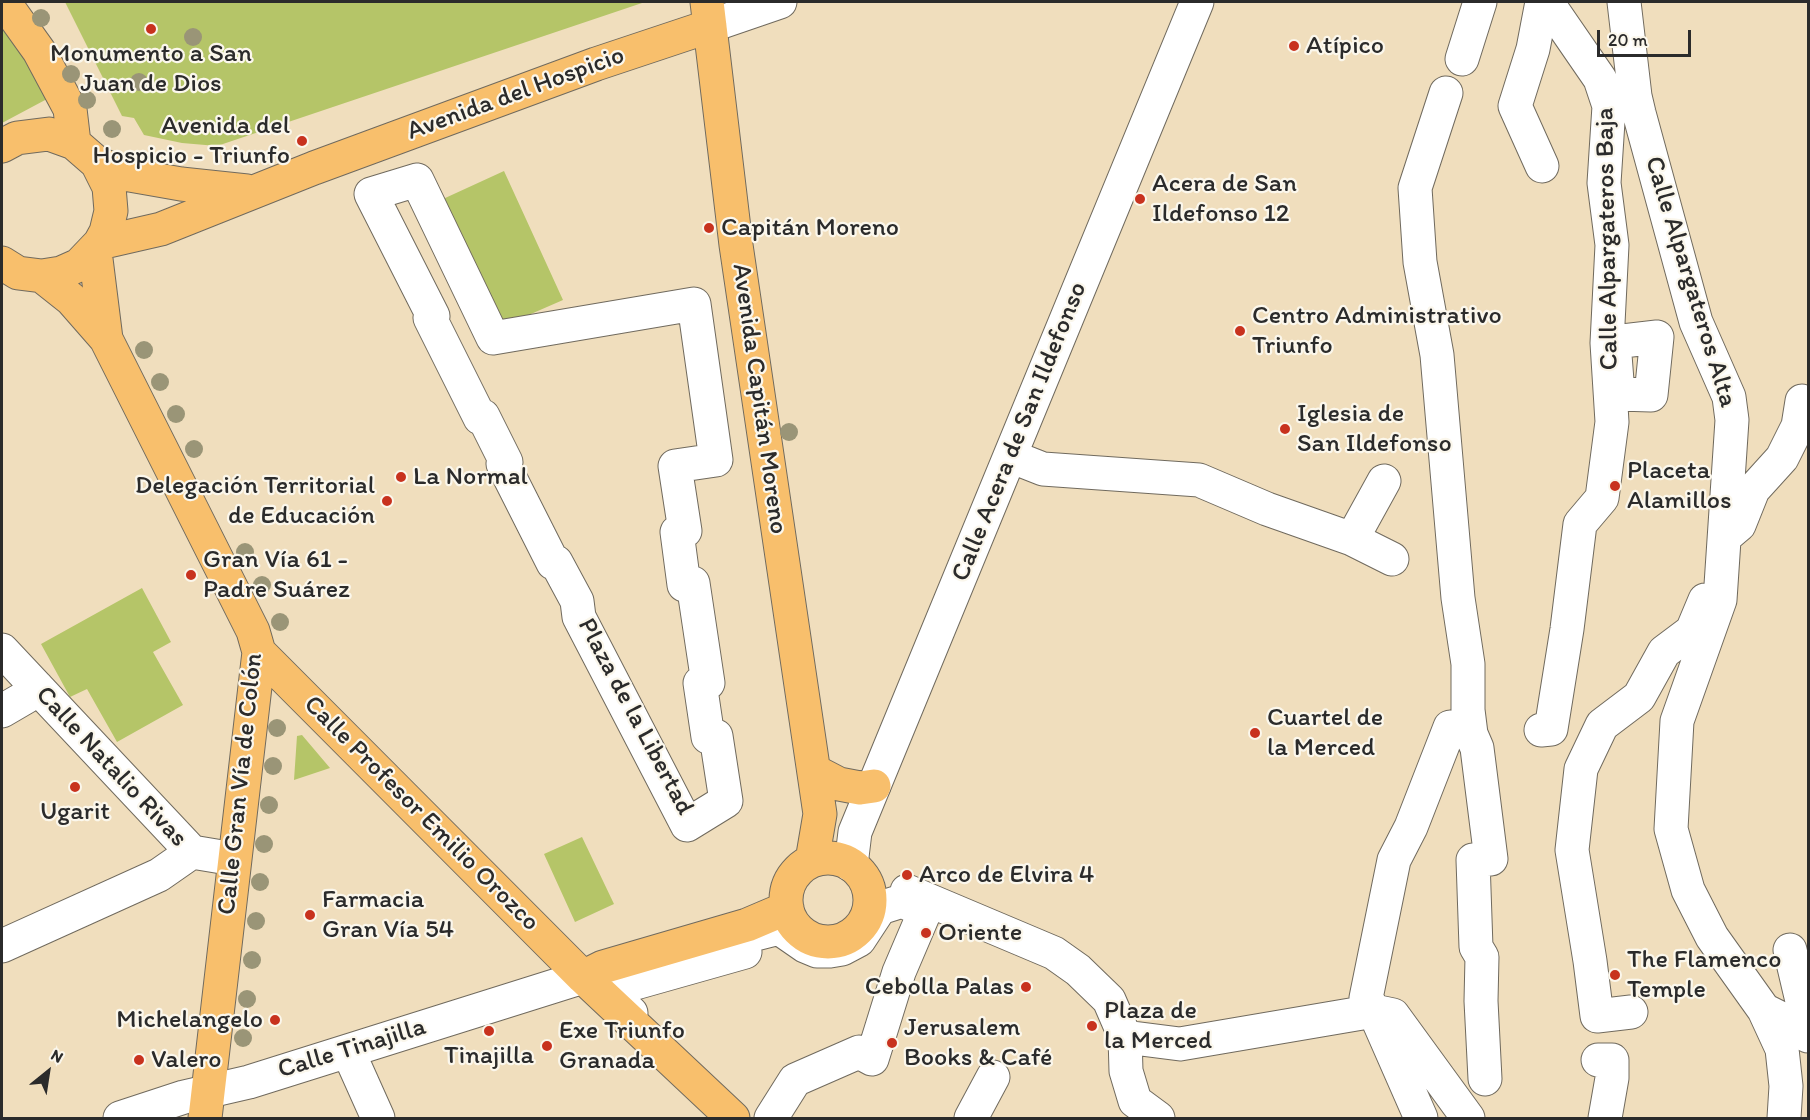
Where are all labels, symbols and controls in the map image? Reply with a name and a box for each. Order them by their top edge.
scale bar [1600,18,1694,56]
marker: Monumento a San Juan de Dios [144,22,158,36]
text: 20 m [1608,29,1648,51]
place label: Atípico [1306,30,1384,62]
place label: Monumento a San Juan de Dios [50,38,252,100]
marker: Atípico [1287,39,1301,53]
street label: Avenida del Hospicio [403,40,629,148]
street label: Calle Alpargateros Baja [1590,107,1626,371]
place label: Avenida del Hospicio - Triunfo [93,110,290,172]
marker: Avenida del Hospicio - Triunfo [295,134,309,148]
street label: Calle Alpargateros Alta [1637,153,1743,411]
place label: Acera de San Ildefonso 12 [1152,168,1297,230]
marker: Acera de San Ildefonso 12 [1133,192,1147,206]
place label: Capitán Moreno [721,212,899,244]
marker: Capitán Moreno [702,221,716,235]
street label: Avenida Capitán Moreno [725,262,793,536]
street label: Calle Acera de San Ildefonso [946,278,1094,586]
place label: Centro Administrativo Triunfo [1252,300,1502,362]
marker: Centro Administrativo Triunfo [1233,324,1247,338]
place label: Iglesia de San Ildefonso [1297,398,1452,460]
marker: Iglesia de San Ildefonso [1278,422,1292,436]
place label: Placeta Alamillos [1627,455,1732,516]
place label: La Normal [413,461,528,493]
place label: Delegación Territorial de Educación [135,470,375,532]
marker: La Normal [394,470,408,484]
marker: Placeta Alamillos [1608,479,1622,493]
marker: Delegación Territorial de Educación [380,494,394,508]
place label: Gran Vía 61 - Padre Suárez [203,544,350,606]
marker: Gran Vía 61 - Padre Suárez [184,568,198,582]
street label: Plaza de la Libertad [570,613,700,821]
street label: Calle Gran Vía de Colón [212,652,270,916]
street label: Calle Natalio Rivas [28,680,194,854]
street label: Calle Profesor Emilio Orozco [297,690,545,938]
place label: Cuartel de la Merced [1267,702,1383,764]
marker: Cuartel de la Merced [1248,726,1262,740]
marker: Ugarit [68,780,82,794]
place label: Ugarit [40,796,110,828]
place label: Arco de Elvira 4 [919,859,1094,891]
marker: Arco de Elvira 4 [900,868,914,882]
place label: Farmacia Gran Vía 54 [322,884,454,946]
marker: Farmacia Gran Vía 54 [303,908,317,922]
place label: Oriente [938,917,1022,949]
marker: Oriente [919,926,933,940]
place label: The Flamenco Temple [1627,944,1781,1006]
marker: The Flamenco Temple [1608,968,1622,982]
place label: Cebolla Palas [865,971,1014,1003]
marker: Cebolla Palas [1019,980,1033,994]
place label: Plaza de la Merced [1104,995,1212,1056]
place label: Michelangelo [116,1004,263,1036]
street label: Calle Tinajilla [274,1012,430,1086]
place label: Jerusalem Books & Café [904,1012,1052,1074]
marker: Michelangelo [268,1013,282,1027]
place label: Exe Triunfo Granada [559,1015,685,1076]
marker: Plaza de la Merced [1085,1019,1099,1033]
marker: Tinajilla [482,1024,496,1038]
marker: Jerusalem Books & Café [885,1036,899,1050]
marker: Exe Triunfo Granada [540,1039,554,1053]
place label: Tinajilla [444,1040,534,1072]
north arrow [18,1042,78,1102]
place label: Valero [151,1044,222,1076]
text: N [48,1045,67,1067]
marker: Valero [132,1053,146,1067]

